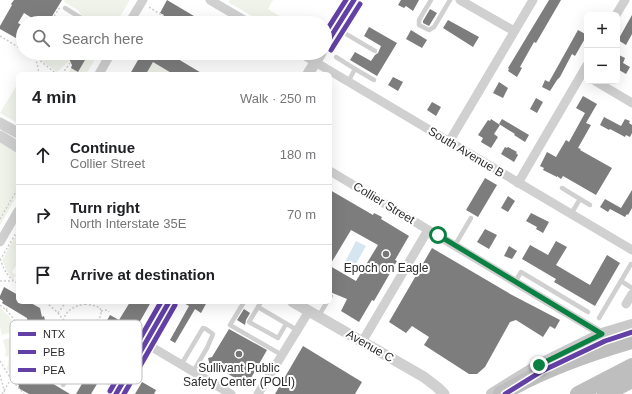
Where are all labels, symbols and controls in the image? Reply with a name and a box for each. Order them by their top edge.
map controls [584,12,620,84]
button: + [584,12,620,48]
search box [16,16,332,60]
icon: search [30,27,52,49]
text: Search here [62,30,144,47]
button: − [584,48,620,84]
text: 4 min [32,88,76,107]
text: Walk · 250 m [240,91,316,106]
street label: South Avenue B [426,124,506,180]
text: Continue [70,139,135,156]
icon: ahead [32,144,54,166]
text: 180 m [280,147,316,162]
text: Collier Street [70,156,145,171]
street label: Collier Street [351,179,418,227]
text: Turn right [70,199,140,216]
icon: right [32,204,54,226]
text: 70 m [287,207,316,222]
text: North Interstate 35E [70,216,186,231]
route start [429,226,447,244]
marker: Epoch on Eagle [381,249,391,259]
place label: Epoch on Eagle [344,261,429,275]
icon: arrive [32,264,54,286]
text: Arrive at destination [70,266,215,283]
legend [10,320,142,384]
street label: Avenue C [344,327,397,365]
text: NTX [43,328,66,340]
text: PEB [43,346,65,358]
marker: Sullivant Public Safety Center (POLI) [234,349,244,359]
route end [530,356,548,374]
place label: Sullivant Public Safety Center (POLI) [183,361,295,389]
text: PEA [43,364,66,376]

